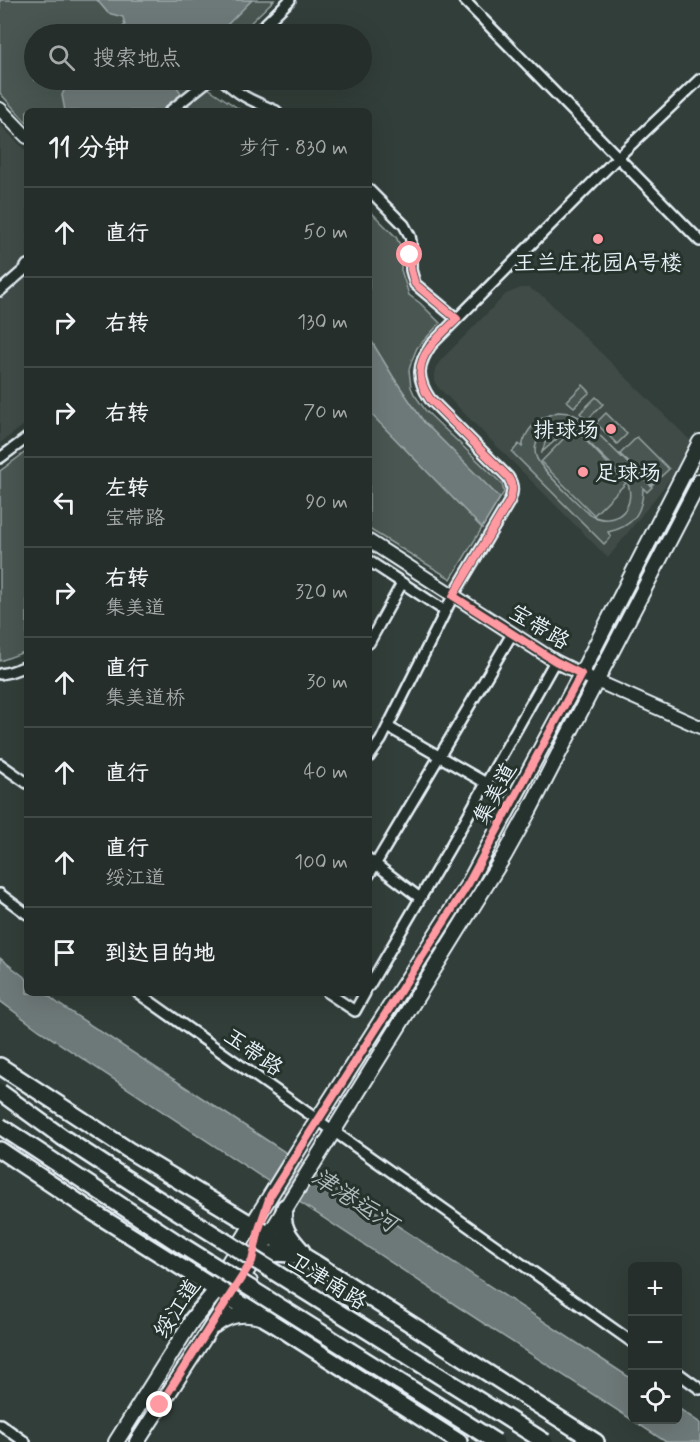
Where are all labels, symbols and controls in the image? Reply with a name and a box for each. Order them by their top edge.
search box [24,24,372,90]
icon: search [45,41,78,74]
text: 搜索地点 [93,45,181,73]
text: 11 分钟 [48,132,130,166]
text: 步行 · 830 m [240,135,348,162]
icon: ahead [48,216,81,249]
text: 50 m [303,219,348,246]
text: 直行 [105,220,149,248]
marker: 王兰庄花园A号楼 [591,232,605,246]
route start [396,241,422,267]
place label: 王兰庄花园A号楼 [514,250,682,278]
icon: right [48,306,81,339]
text: 130 m [297,309,348,336]
text: 右转 [105,310,149,338]
icon: right [48,396,81,429]
text: 70 m [303,399,348,426]
text: 右转 [105,400,149,428]
place label: 排球场 [533,417,599,445]
marker: 排球场 [604,422,618,436]
place label: 足球场 [595,460,661,488]
marker: 足球场 [576,465,590,479]
text: 左转 [105,475,149,503]
icon: left [48,486,81,519]
text: 90 m [305,489,348,516]
text: 宝带路 [105,505,165,532]
text: 右转 [105,565,149,593]
icon: right [48,576,81,609]
text: 320 m [295,579,348,606]
text: 集美道 [105,595,165,622]
street label: 宝带路 [503,599,574,657]
text: 直行 [105,655,149,683]
icon: ahead [48,666,81,699]
text: 30 m [306,669,348,696]
text: 集美道桥 [105,685,185,712]
icon: ahead [48,756,81,789]
street label: 集美道 [468,758,524,830]
text: 40 m [304,759,348,786]
text: 直行 [105,760,149,788]
text: 直行 [105,835,149,863]
icon: ahead [48,846,81,879]
text: 100 m [294,849,348,876]
text: 绥江道 [105,865,165,892]
icon: arrive [48,936,81,969]
text: 到达目的地 [105,940,215,968]
street label: 玉带路 [218,1022,288,1083]
water label: 津港运河 [305,1162,406,1243]
street label: 卫津南路 [282,1247,372,1317]
map controls [628,1262,682,1424]
button: + [628,1262,682,1316]
street label: 绥江道 [148,1274,207,1344]
button: − [628,1316,682,1370]
button: locate [628,1370,682,1424]
route end [146,1391,172,1417]

